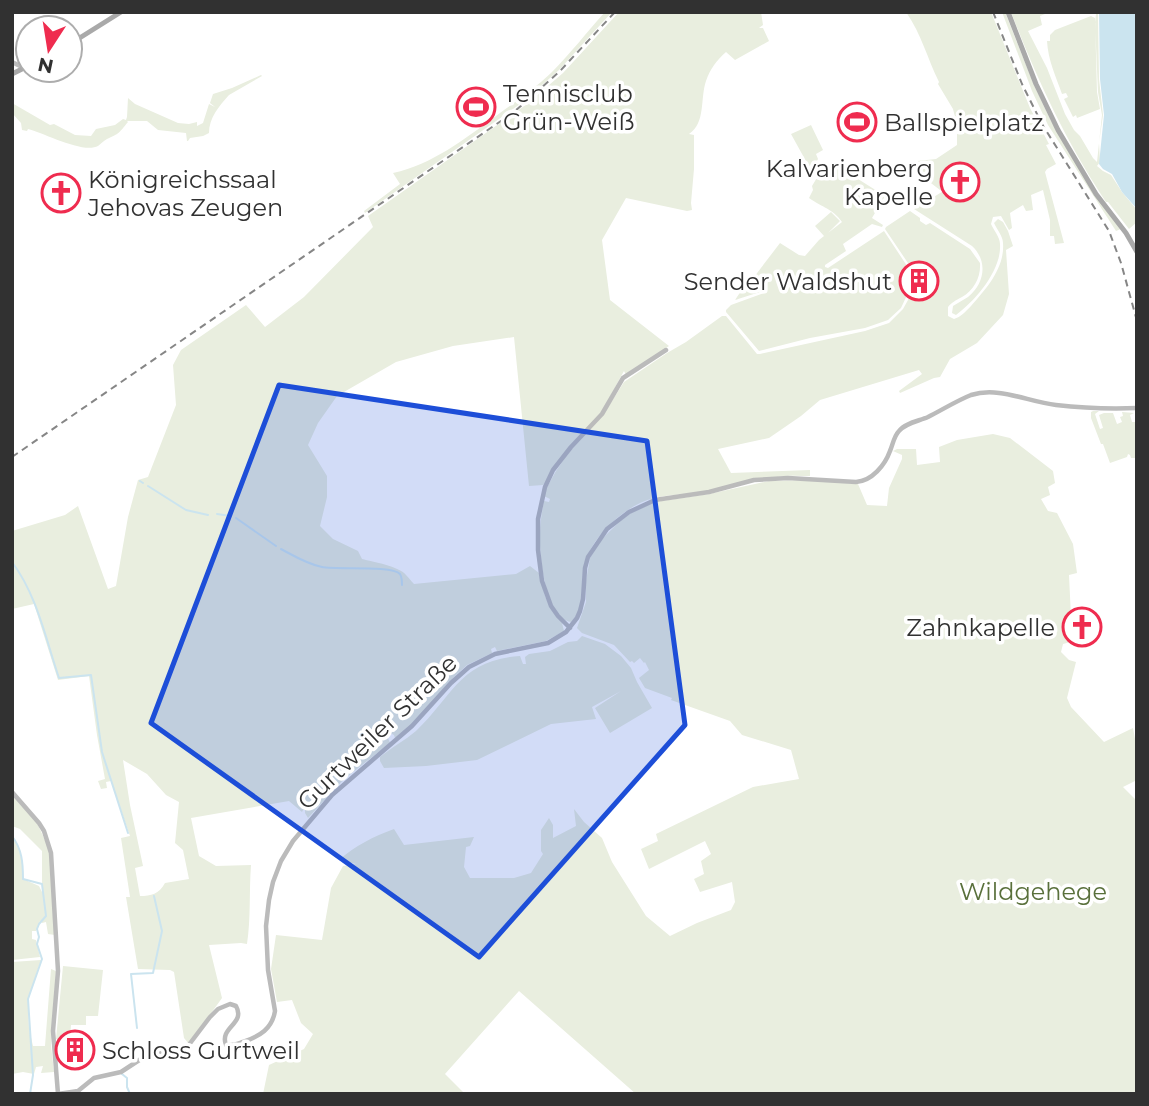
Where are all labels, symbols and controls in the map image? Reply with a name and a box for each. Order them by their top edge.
north arrow [14,14,84,84]
text: N [36,52,55,78]
place label: Tennisclub Grün-Weiß [503,79,635,136]
sports icon: Tennisclub Grün-Weiß [455,86,497,128]
sports icon: Ballspielplatz [836,101,878,143]
place label: Ballspielplatz [884,108,1043,137]
place label: Kalvarienberg Kapelle [766,154,933,211]
church icon: Kalvarienberg Kapelle [939,161,981,203]
place label: Königreichssaal Jehovas Zeugen [87,165,283,222]
church icon: Königreichssaal Jehovas Zeugen [40,172,82,214]
building icon: Sender Waldshut [898,260,940,302]
place label: Sender Waldshut [684,267,892,296]
church icon: Zahnkapelle [1061,606,1103,648]
place label: Zahnkapelle [906,613,1055,642]
street label: Gurtweiler Straße [291,648,463,816]
park label: Wildgehege [959,877,1107,906]
building icon: Schloss Gurtweil [54,1029,96,1071]
place label: Schloss Gurtweil [102,1036,300,1065]

